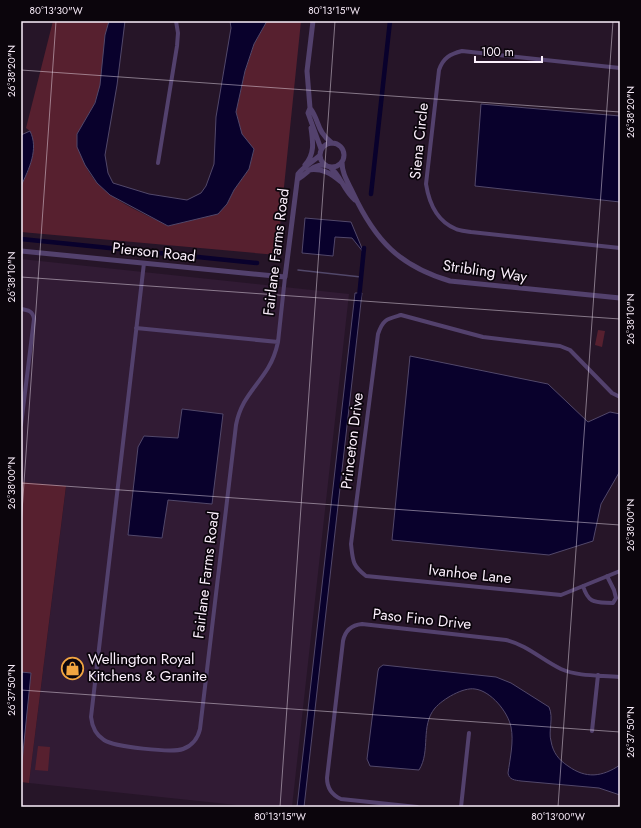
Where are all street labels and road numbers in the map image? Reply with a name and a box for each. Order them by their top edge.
street label: Siena Circle [404,101,434,180]
street label: Fairlane Farms Road [257,187,295,317]
street label: Pierson Road [111,237,197,267]
street label: Stribling Way [441,254,529,288]
street label: Princeton Drive [335,391,369,491]
street label: Fairlane Farms Road [187,510,225,640]
street label: Ivanhoe Lane [427,559,513,589]
street label: Paso Fino Drive [372,603,473,635]

